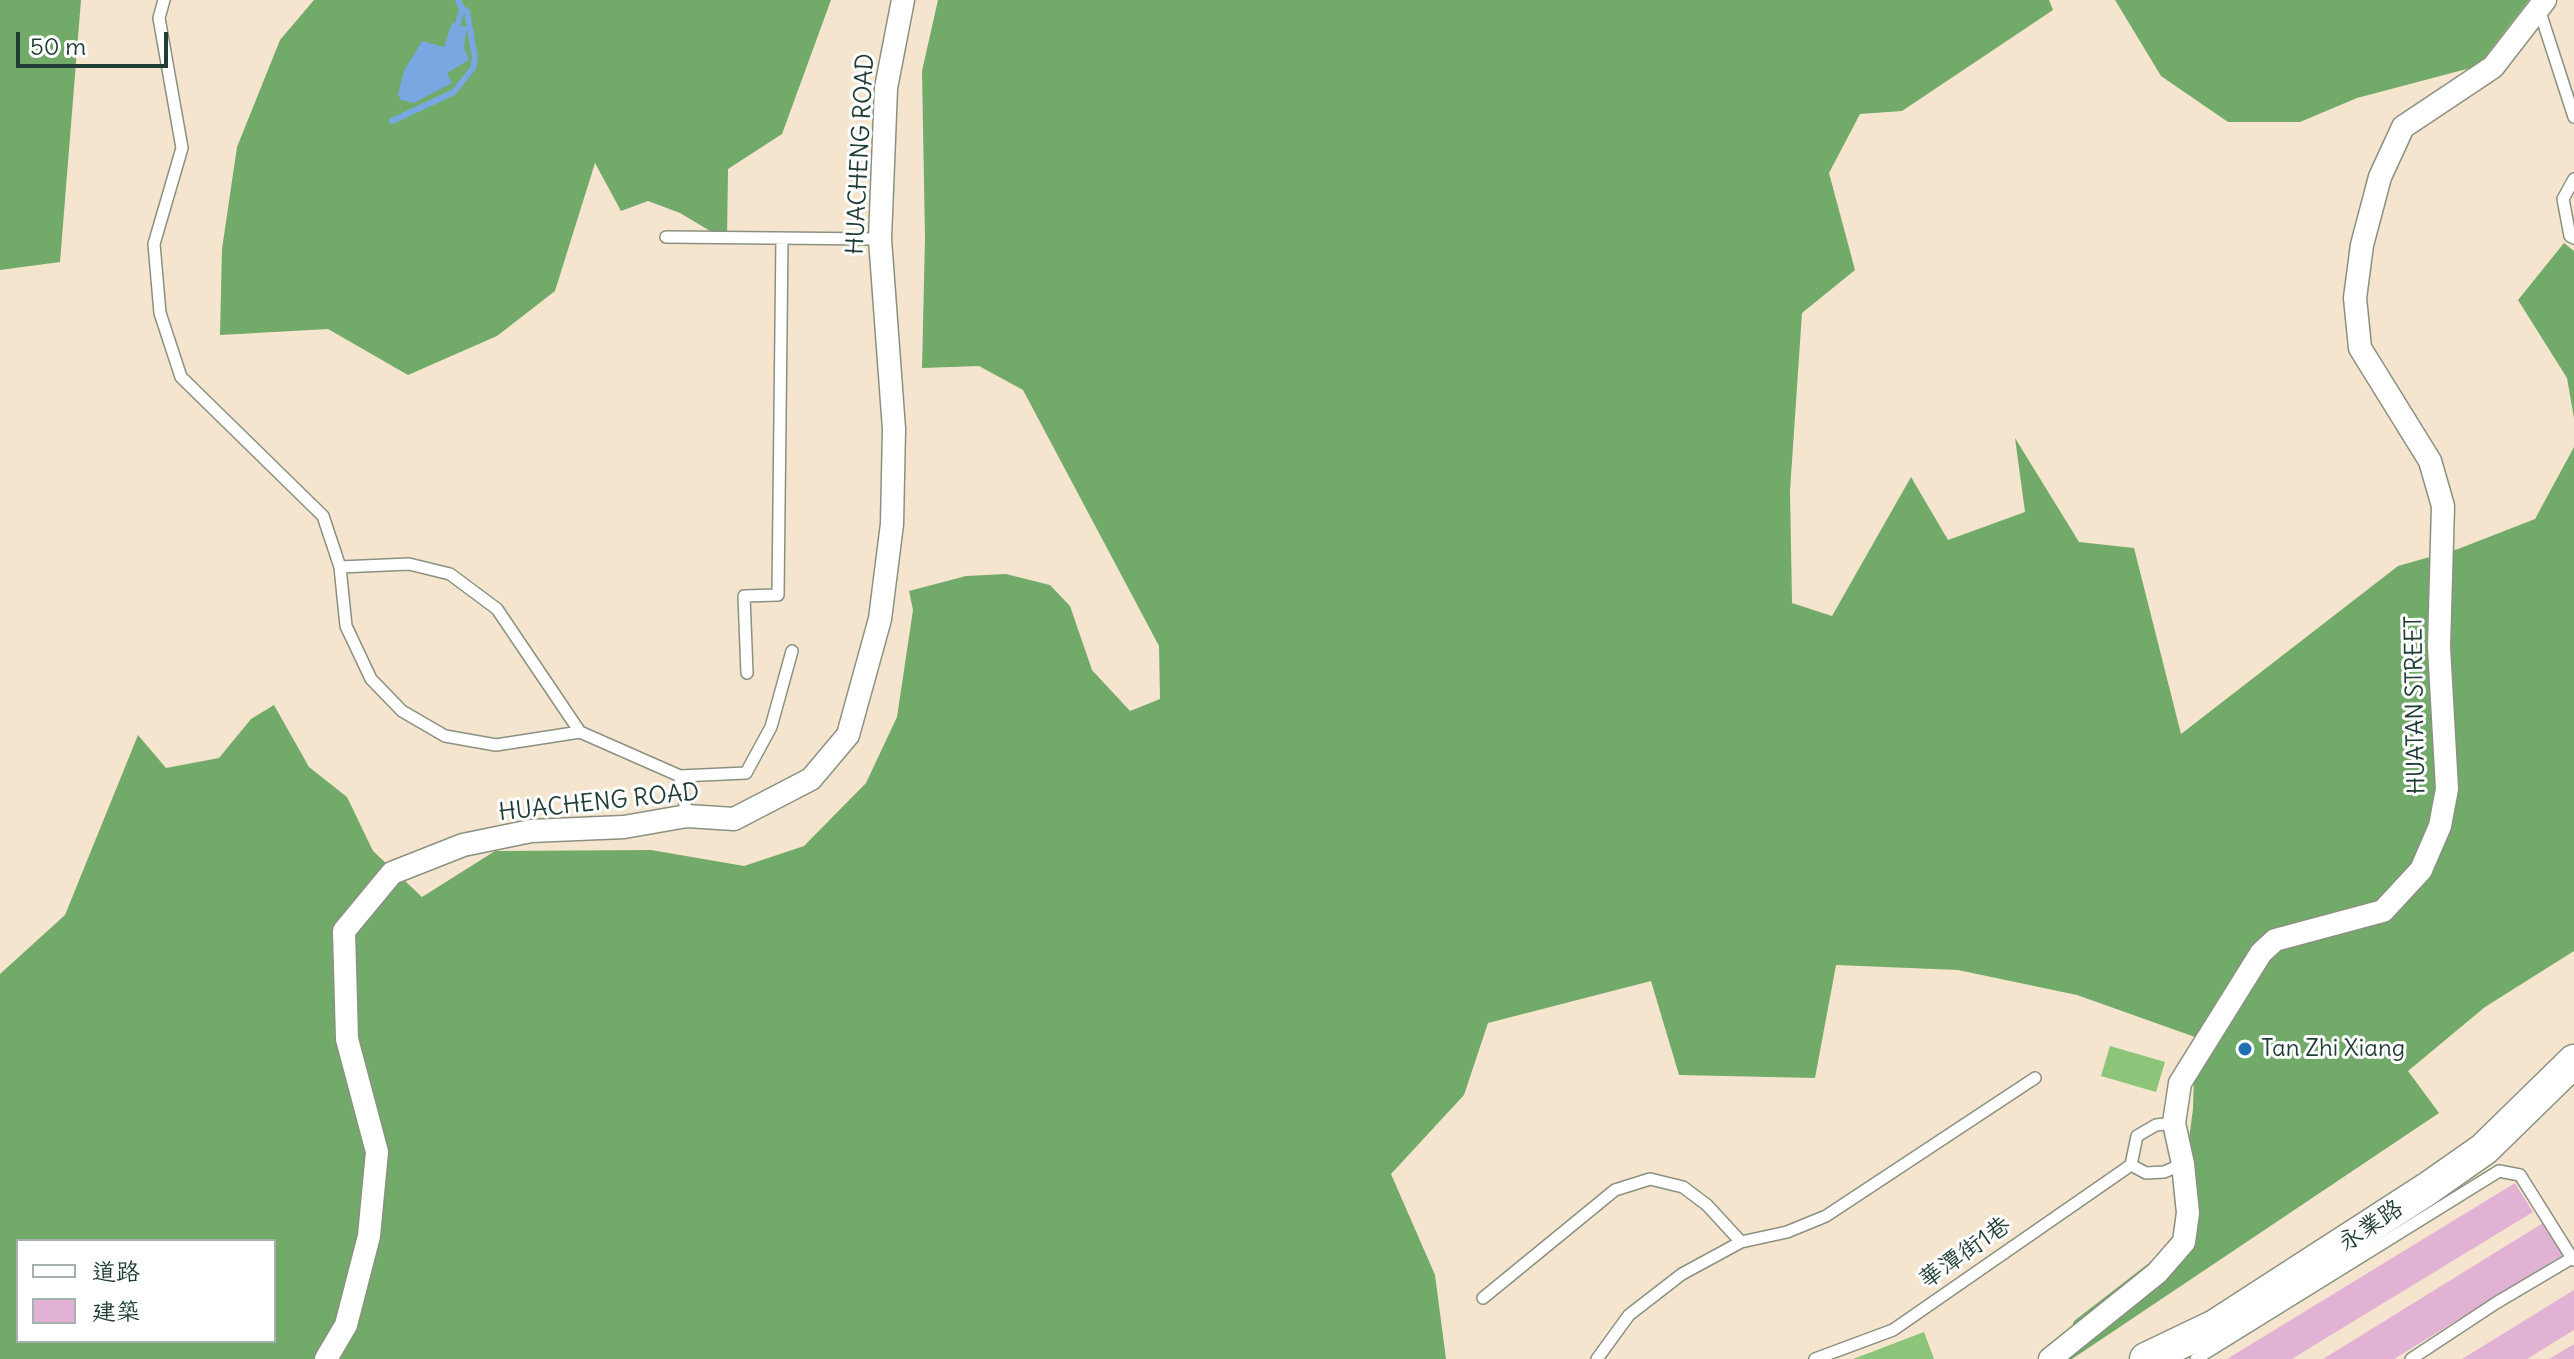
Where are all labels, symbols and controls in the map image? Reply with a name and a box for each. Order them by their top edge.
scale bar [20,16,172,66]
text: 50 m [30,31,86,61]
street label: HUACHENG ROAD [841,53,881,255]
street label: HUATAN STREET [2400,615,2432,795]
street label: HUACHENG ROAD [497,778,701,828]
place label: Tan Zhi Xiang [2261,1035,2405,1063]
marker: Tan Zhi Xiang [2236,1040,2254,1058]
street label: 永業路 [2333,1194,2409,1258]
street label: 華潭街1巷 [1914,1211,2016,1295]
legend [16,1239,276,1343]
text: 道路 [92,1256,140,1286]
text: 建築 [92,1296,140,1326]

